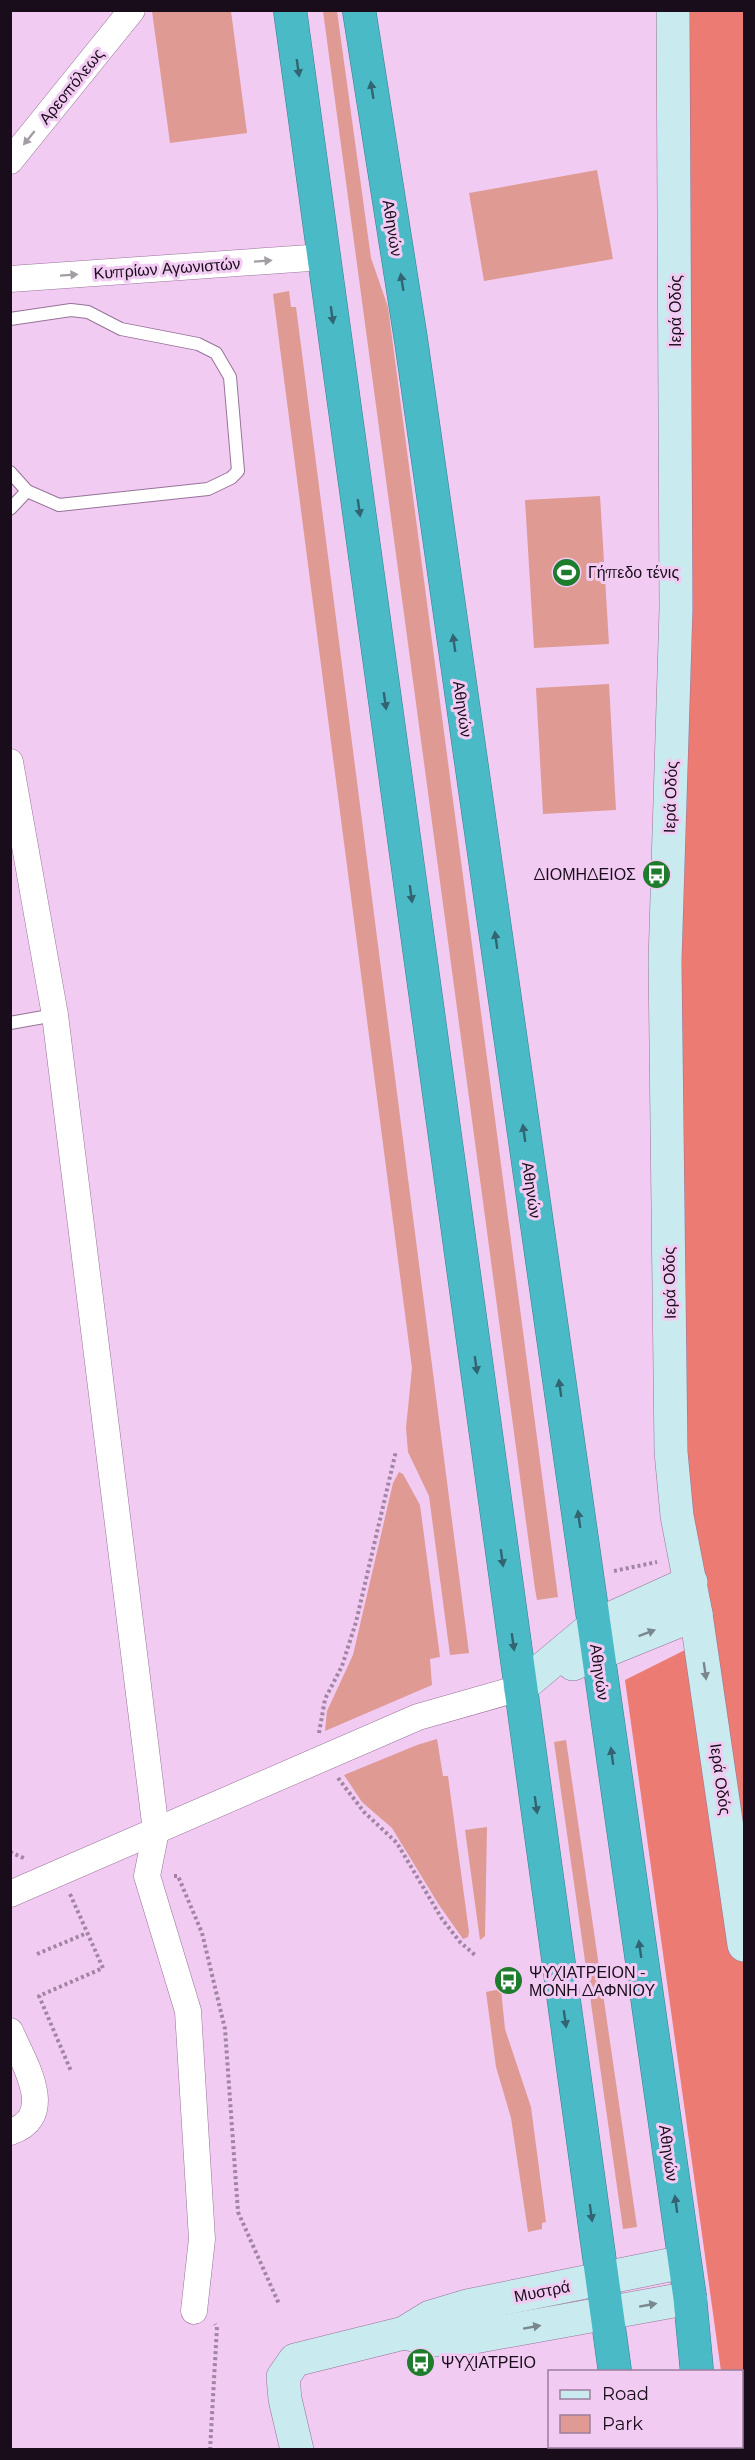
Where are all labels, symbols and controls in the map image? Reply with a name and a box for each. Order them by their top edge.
street label: Αρεοπόλεως [35,44,108,128]
one-way arrow [293,59,302,78]
one-way arrow [367,80,376,99]
one-way arrow [23,130,36,146]
street label: Αθηνών [379,198,406,258]
street label: Κυπρίων Αγωνιστών [93,254,241,283]
one-way arrow [254,257,273,266]
one-way arrow [59,270,78,280]
one-way arrow [397,273,406,292]
street label: Ιερά Οδός [666,275,685,347]
one-way arrow [328,305,337,324]
one-way arrow [354,498,363,517]
sports icon: Γήπεδο τένις [551,556,583,588]
place label: Γήπεδο τένις [588,563,679,582]
one-way arrow [449,633,458,652]
street label: Αθηνών [449,680,476,739]
one-way arrow [380,692,390,711]
street label: Ιερά Οδός [660,760,681,833]
bus stop icon: ΔΙΟΜΗΔΕΙΟΣ [641,858,673,890]
place label: ΔΙΟΜΗΔΕΙΟΣ [534,865,636,884]
one-way arrow [407,885,416,904]
one-way arrow [492,930,501,949]
one-way arrow [519,1123,528,1142]
street label: Αθηνών [518,1161,545,1220]
street label: Ιερά Οδός [659,1247,680,1319]
one-way arrow [471,1355,480,1374]
one-way arrow [555,1378,564,1397]
one-way arrow [574,1510,583,1529]
one-way arrow [497,1549,507,1568]
one-way arrow [638,1628,656,1637]
one-way arrow [509,1633,518,1652]
street label: Αθηνών [586,1643,613,1702]
one-way arrow [701,1662,710,1681]
street label: Ιερά Οδός [706,1742,735,1816]
one-way arrow [608,1746,617,1765]
one-way arrow [531,1796,541,1815]
one-way arrow [635,1939,644,1958]
place label: ΨΥΧΙΑΤΡΕΙΟΝ - ΜΟΝΗ ΔΑΦΝΙΟΥ [529,1963,655,2000]
bus stop icon: ΨΥΧΙΑΤΡΕΙΟΝ - ΜΟΝΗ ΔΑΦΝΙΟΥ [492,1965,524,1997]
one-way arrow [561,2010,570,2029]
street label: Αθηνών [655,2124,682,2183]
one-way arrow [672,2194,681,2213]
one-way arrow [587,2203,596,2222]
street label: Μυστρά [512,2277,572,2306]
one-way arrow [638,2301,657,2310]
one-way arrow [522,2322,541,2331]
bus stop icon: ΨΥΧΙΑΤΡΕΙΟ [404,2346,436,2378]
place label: ΨΥΧΙΑΤΡΕΙΟ [441,2353,536,2372]
legend [548,2370,743,2448]
text: Road [602,2383,649,2405]
text: Park [602,2413,643,2435]

